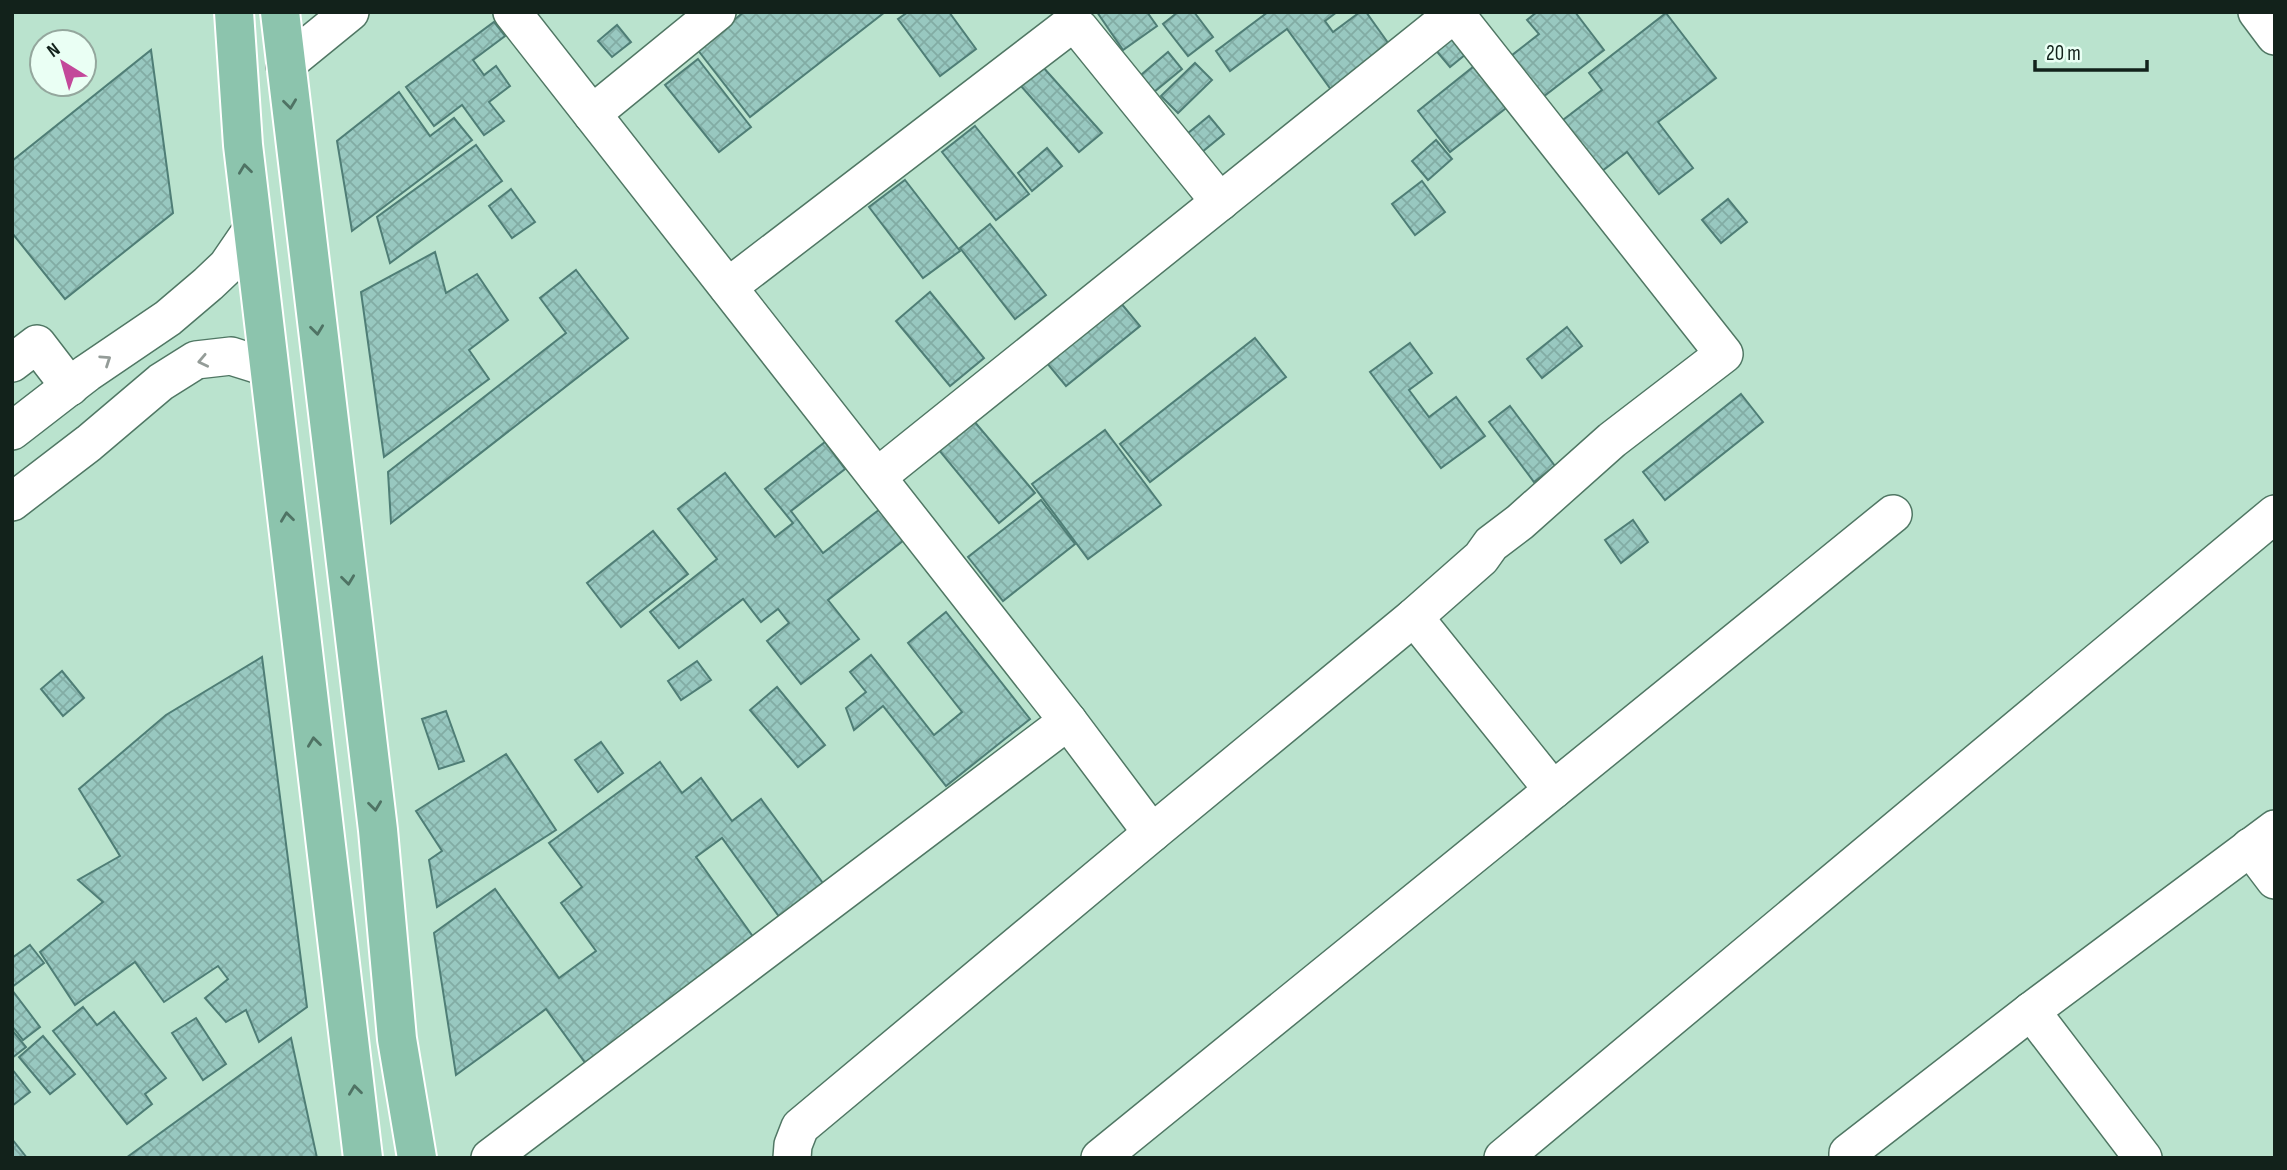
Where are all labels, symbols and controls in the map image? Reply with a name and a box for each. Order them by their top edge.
north arrow [28,28,98,98]
scale bar [2035,28,2147,72]
text: N [43,38,65,63]
text: 20 m [2046,41,2081,66]
one-way arrow [282,99,297,110]
one-way arrow [238,163,253,175]
one-way arrow [310,324,325,336]
one-way arrow [197,352,209,367]
one-way arrow [98,356,111,369]
one-way arrow [279,511,294,522]
one-way arrow [340,575,355,586]
one-way arrow [306,737,321,748]
one-way arrow [368,800,383,812]
one-way arrow [348,1084,363,1096]

